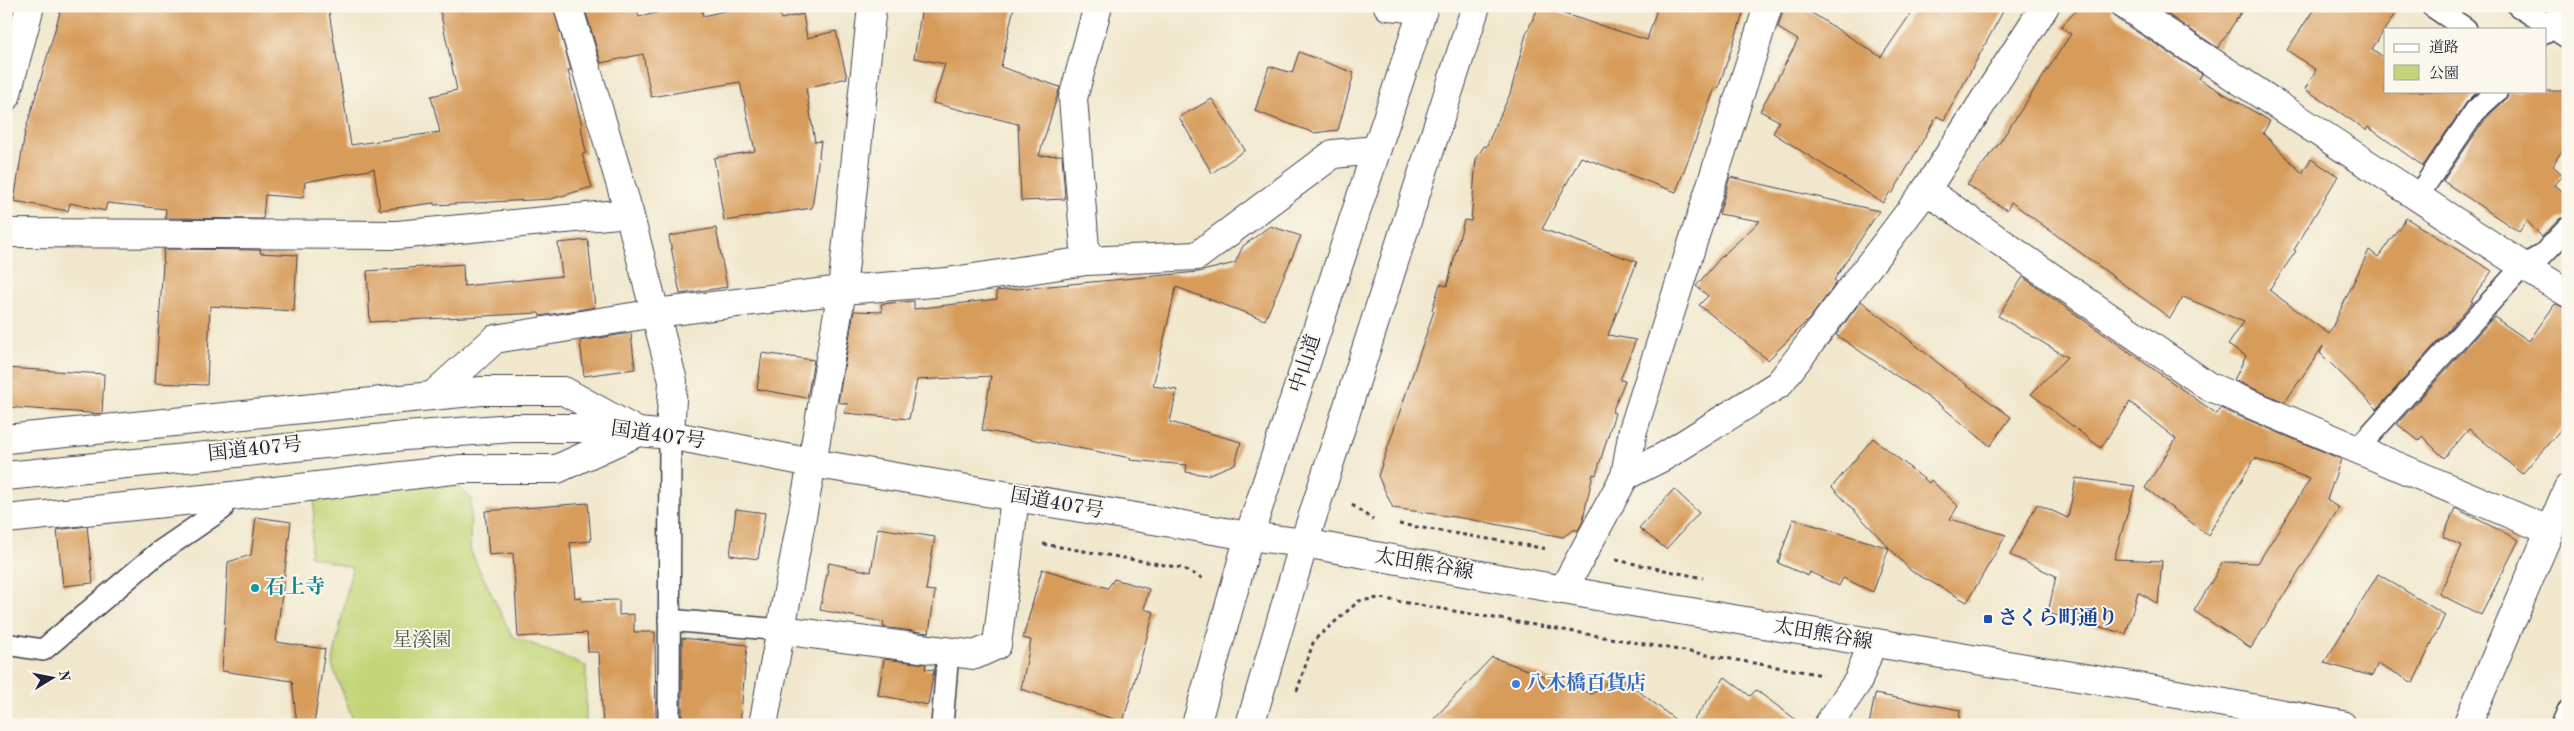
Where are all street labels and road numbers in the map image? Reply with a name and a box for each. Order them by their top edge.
street label: 中山道 [1285,332,1325,396]
street label: 国道407号 [610,418,707,453]
street label: 国道407号 [207,433,303,465]
street label: 国道407号 [1009,484,1106,522]
street label: 太田熊谷線 [1373,544,1475,584]
street label: 太田熊谷線 [1772,614,1874,654]

